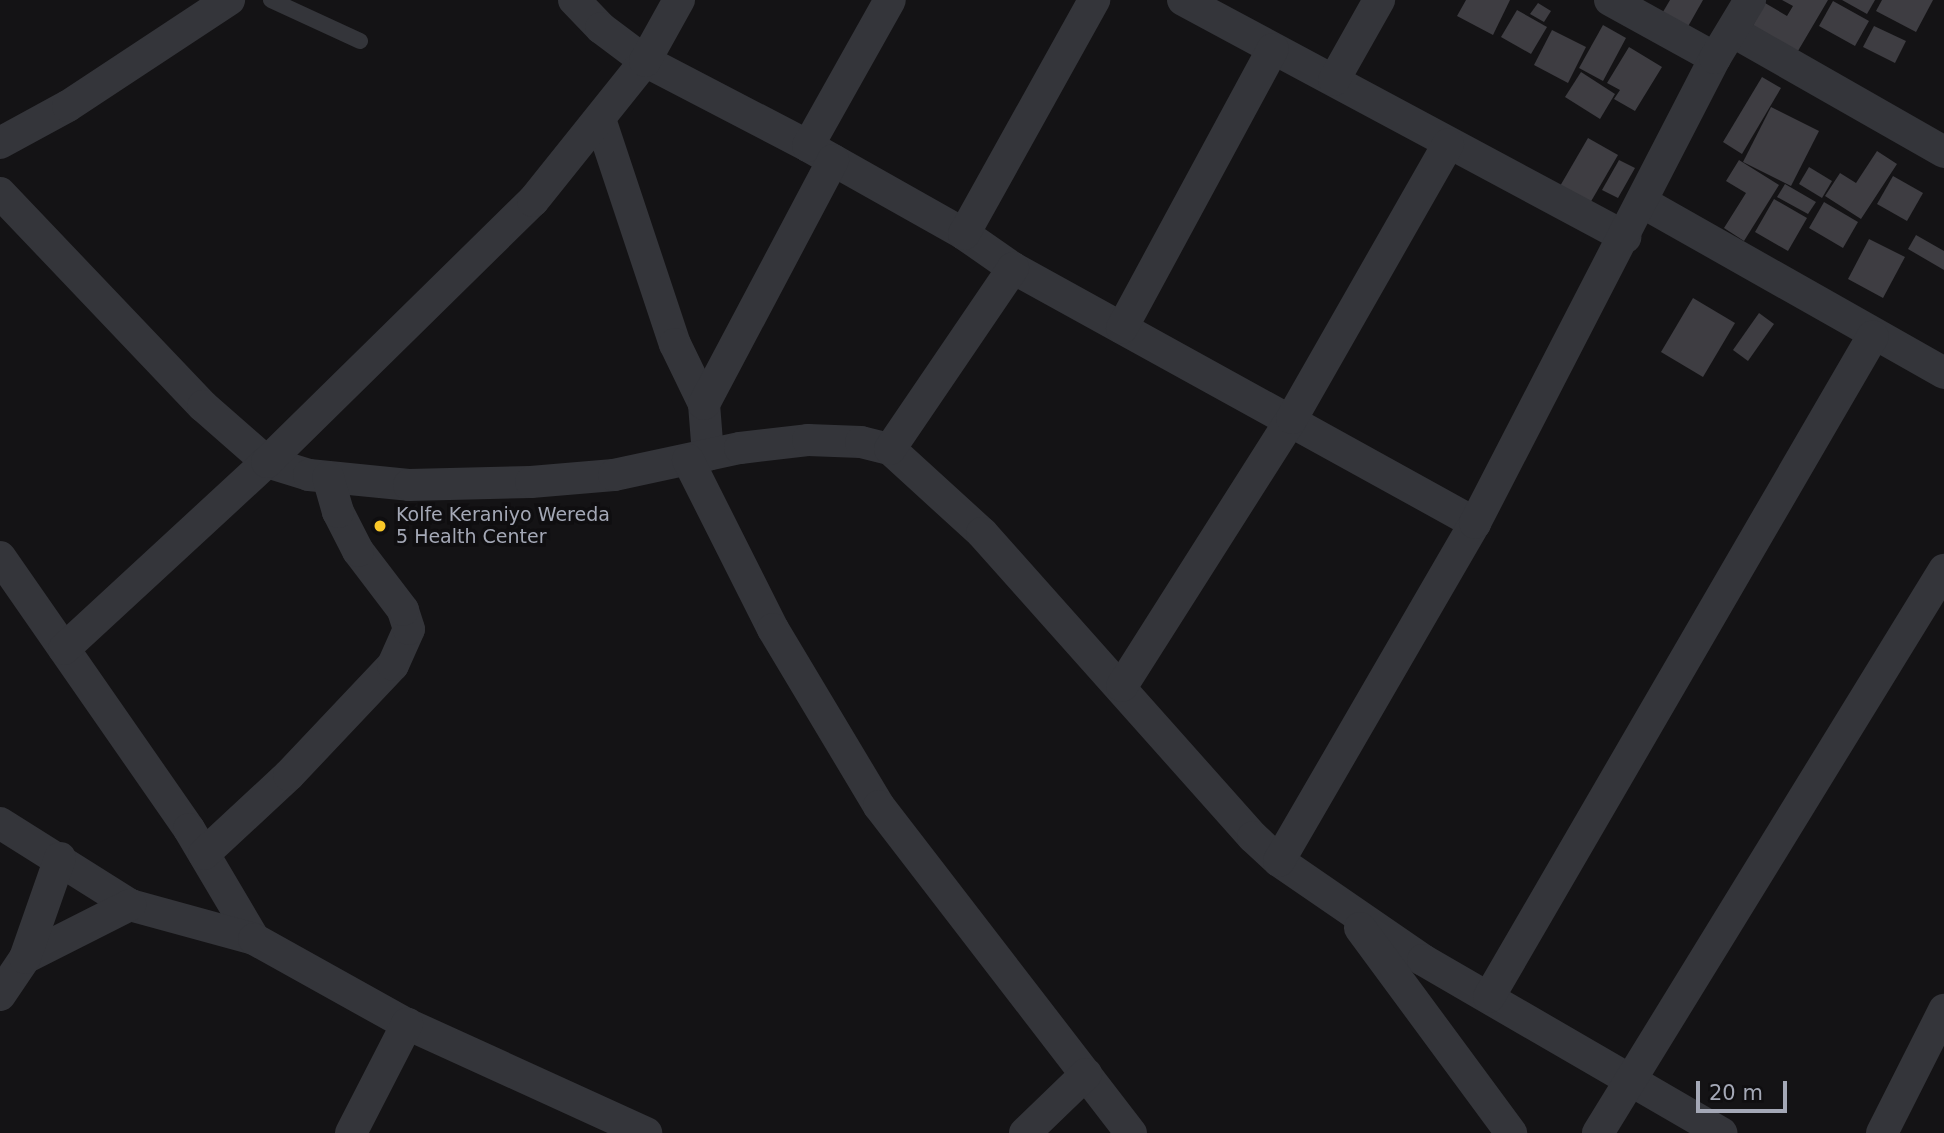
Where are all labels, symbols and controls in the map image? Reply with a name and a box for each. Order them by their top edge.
place label: Kolfe Keraniyo Wereda 5 Health Center [396,504,610,548]
marker: Kolfe Keraniyo Wereda 5 Health Center [370,516,390,536]
scale bar [1699,1066,1790,1110]
text: 20 m [1709,1081,1763,1105]

